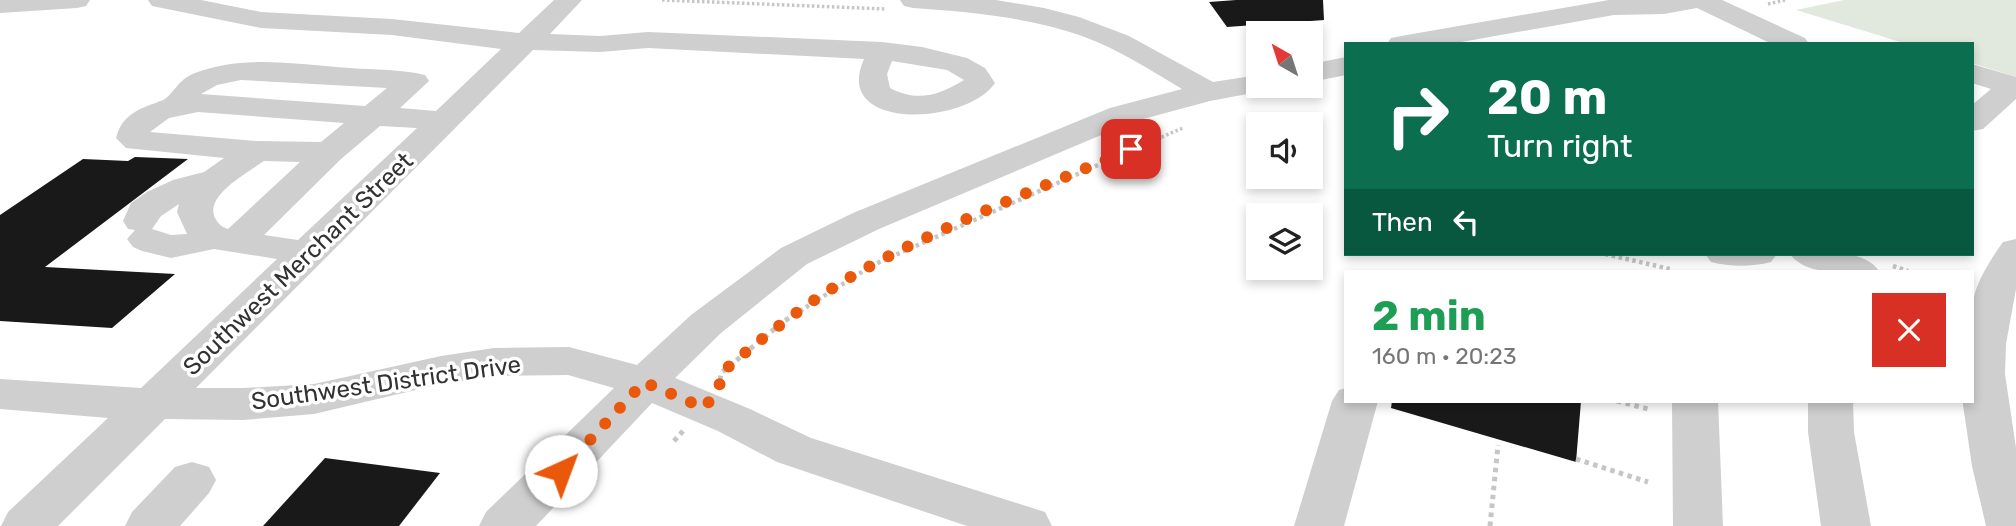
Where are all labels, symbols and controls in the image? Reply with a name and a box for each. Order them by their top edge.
north arrow [1246,21,1323,98]
map controls [1246,21,1323,280]
text: 20 m [1487,68,1608,126]
icon: right [1372,70,1463,161]
button: sound [1246,112,1323,189]
pin [1101,119,1161,179]
text: Turn right [1487,127,1632,165]
icon: arrive [1112,130,1150,168]
street label: Southwest Merchant Street [177,147,419,381]
button: layers [1246,203,1323,280]
icon: left [1447,203,1485,241]
text: Then [1372,207,1433,238]
text: 2 min [1372,291,1486,341]
button: close [1872,293,1946,367]
text: 160 m · 20:23 [1372,342,1517,370]
street label: Southwest District Drive [249,350,523,416]
position arrow [524,434,598,508]

